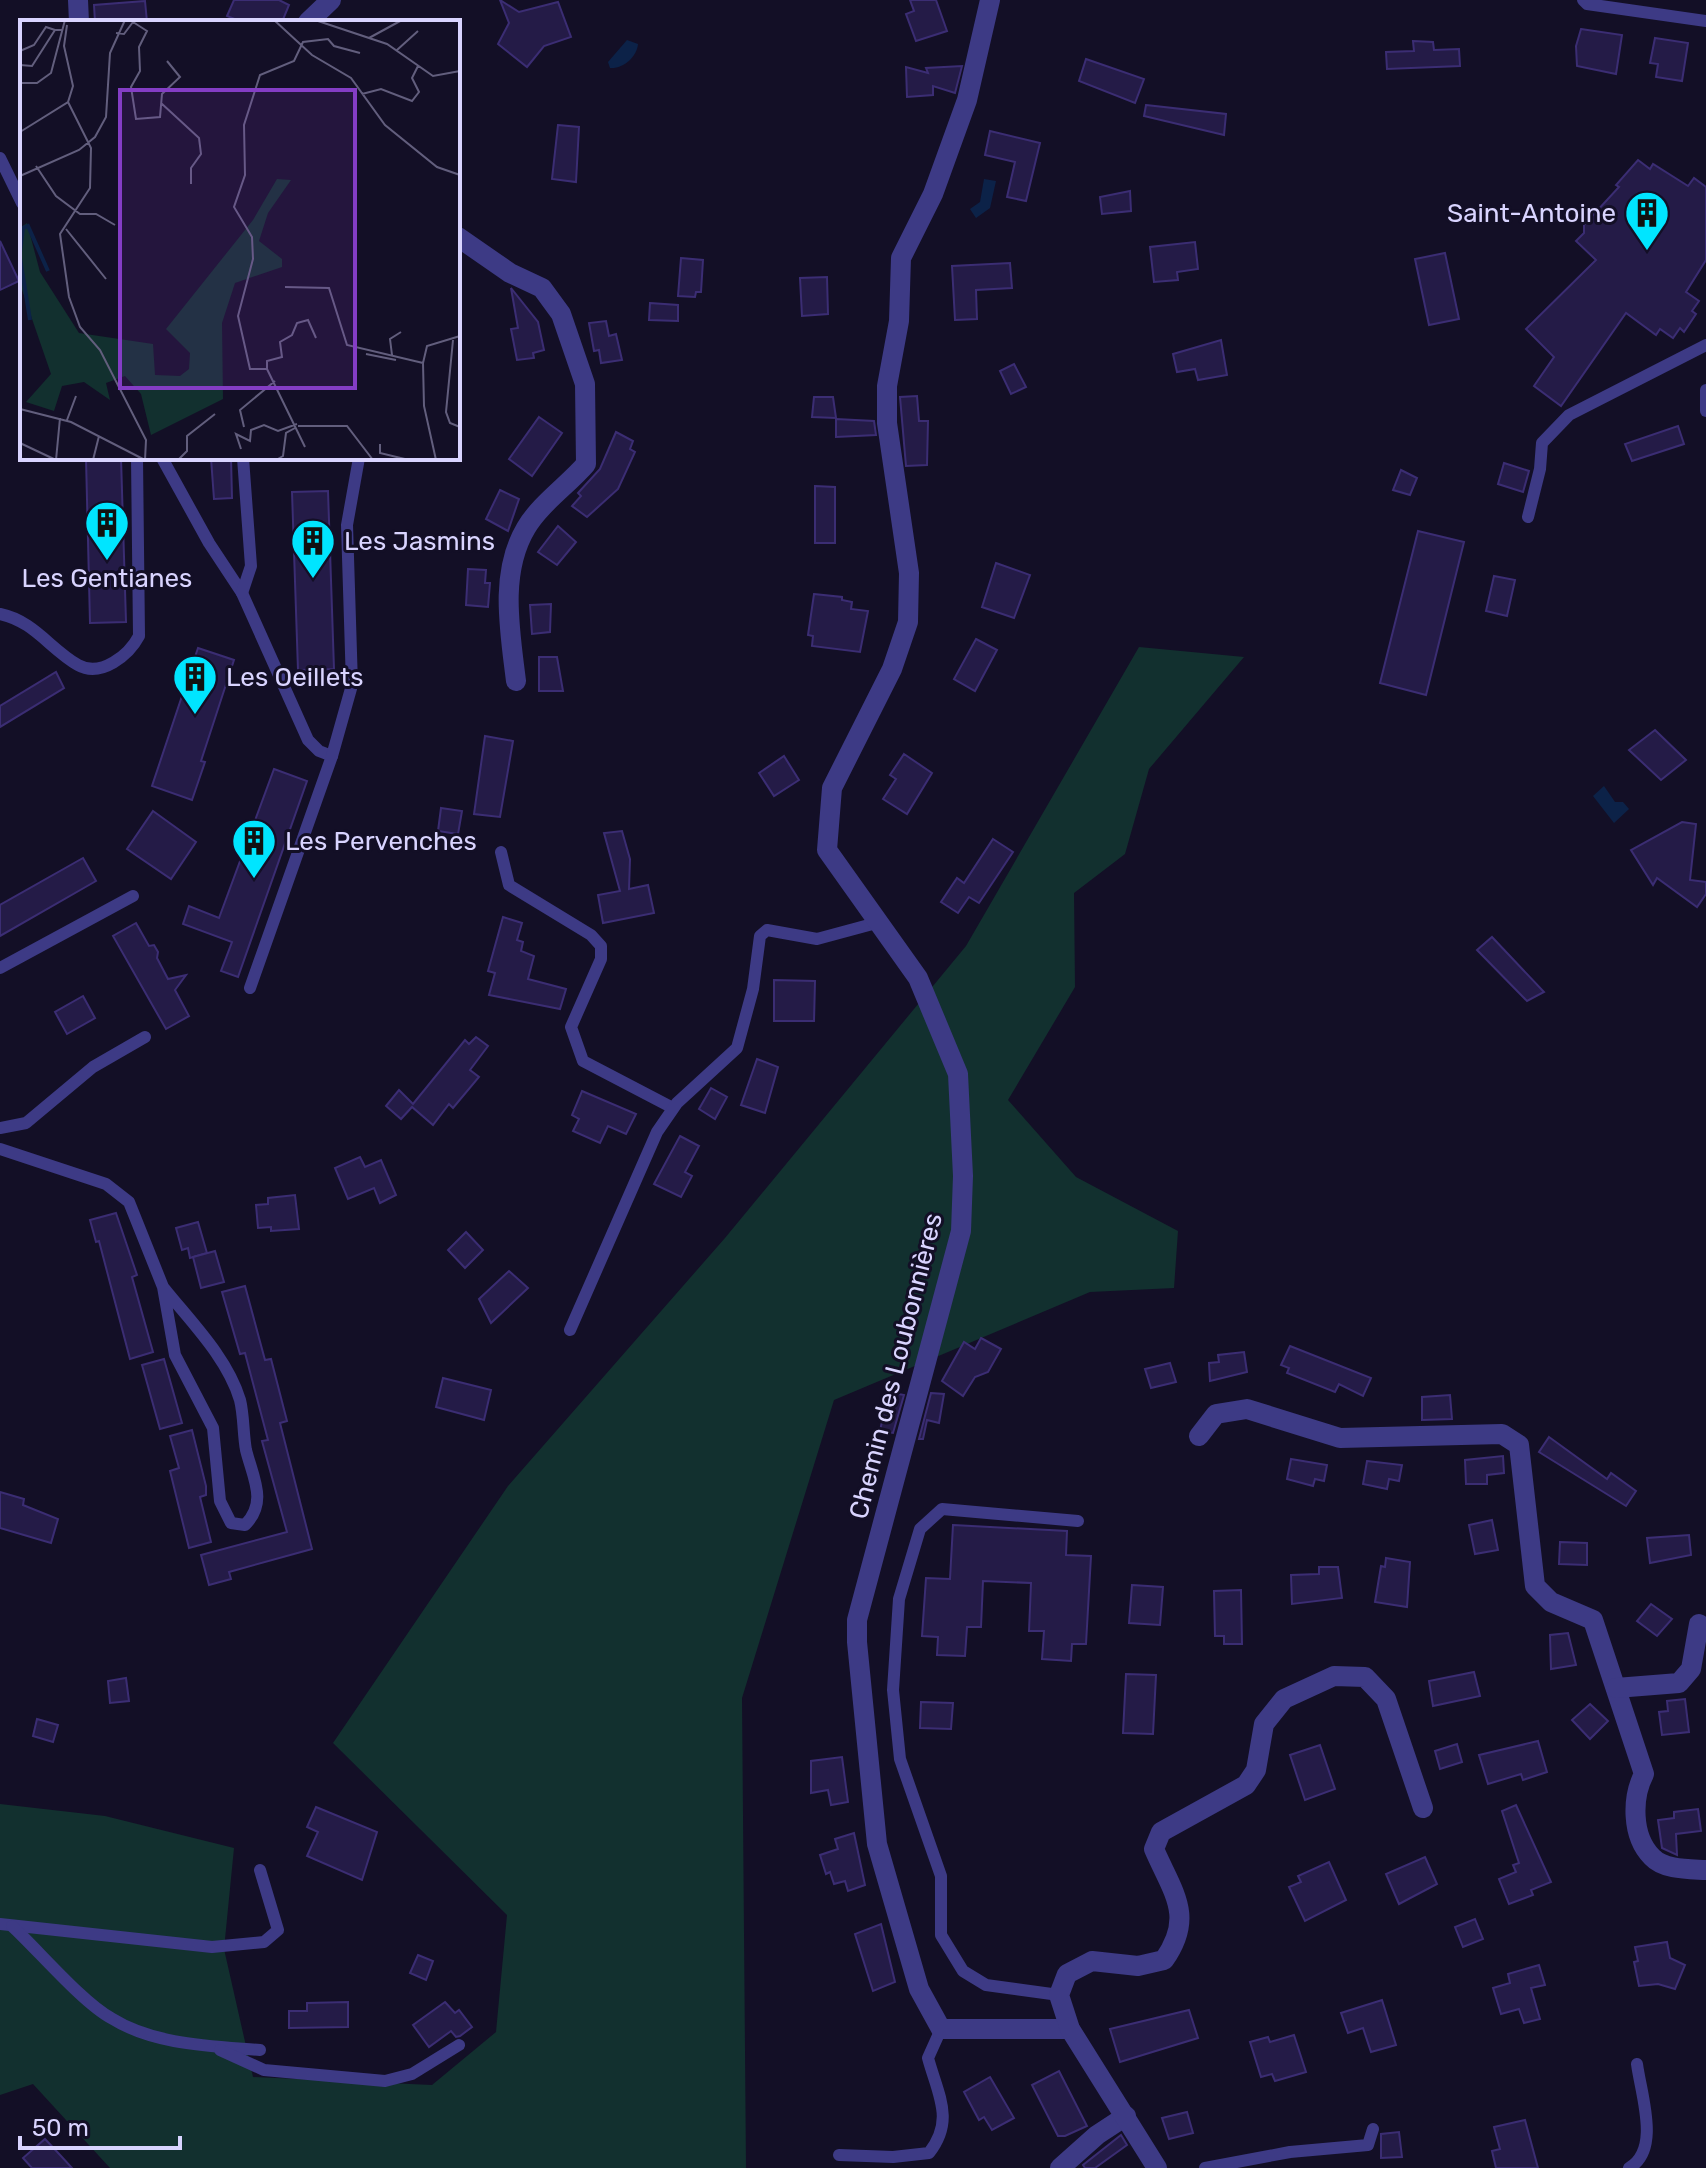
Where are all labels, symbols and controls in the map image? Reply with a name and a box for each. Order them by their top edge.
inset map [20,20,460,460]
building icon: Saint-Antoine [1623,189,1671,252]
place label: Saint-Antoine [1447,198,1616,229]
building icon: Les Gentianes [83,499,131,562]
building icon: Les Jasmins [289,517,337,580]
place label: Les Jasmins [344,526,495,557]
place label: Les Gentianes [22,563,192,594]
building icon: Les Oeillets [171,653,219,716]
place label: Les Oeillets [226,662,364,693]
building icon: Les Pervenches [230,817,278,880]
place label: Les Pervenches [285,826,477,857]
street label: Chemin des Loubonnières [843,1210,949,1522]
scale bar [20,2100,180,2150]
text: 50 m [32,2114,89,2142]

